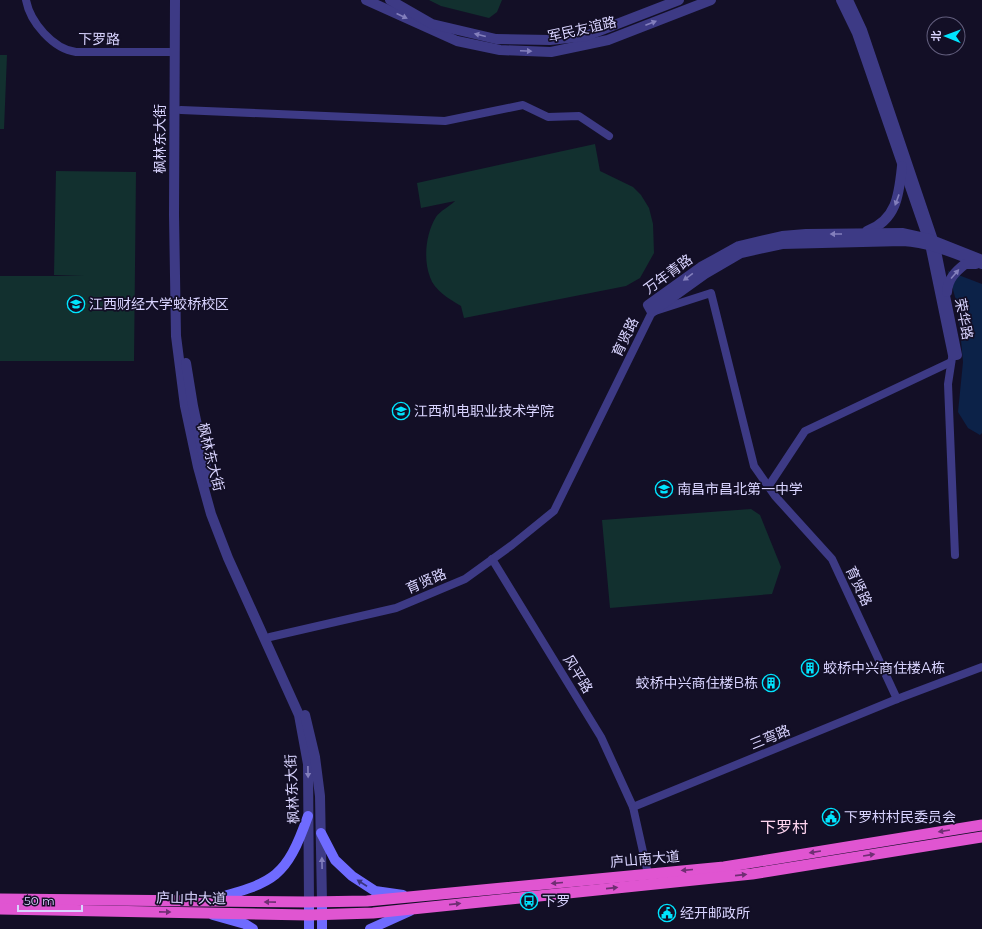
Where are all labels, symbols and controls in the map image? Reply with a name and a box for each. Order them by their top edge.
street label: 军民友谊路 [546,12,618,46]
one-way arrow [396,13,407,19]
north arrow [926,16,966,56]
one-way arrow [646,20,658,26]
street label: 下罗路 [78,30,120,48]
text: 北 [929,30,943,41]
one-way arrow [473,32,486,38]
one-way arrow [520,47,532,54]
street label: 枫林东大街 [151,104,169,174]
one-way arrow [893,195,899,207]
one-way arrow [829,231,842,237]
street label: 万年青路 [640,250,696,298]
one-way arrow [950,269,959,279]
one-way arrow [682,273,693,281]
school or university icon: 江西财经大学蛟桥校区 [66,294,86,314]
place label: 江西财经大学蛟桥校区 [89,295,229,313]
street label: 荣华路 [951,297,977,341]
street label: 育贤路 [608,314,642,360]
school or university icon: 江西机电职业技术学院 [391,401,411,421]
place label: 江西机电职业技术学院 [414,402,554,420]
street label: 枫林东大街 [194,421,228,493]
school or university icon: 南昌市昌北第一中学 [654,479,674,499]
place label: 南昌市昌北第一中学 [677,480,803,498]
street label: 育贤路 [842,563,876,609]
street label: 育贤路 [403,565,449,597]
street label: 风平路 [559,651,597,697]
building icon: 蛟桥中兴商住楼A栋 [800,658,820,678]
place label: 蛟桥中兴商住楼A栋 [823,659,945,677]
building icon: 蛟桥中兴商住楼B栋 [761,673,781,693]
place label: 蛟桥中兴商住楼B栋 [635,674,758,692]
street label: 三弯路 [747,721,793,753]
street label: 枫林东大街 [281,754,303,824]
one-way arrow [305,766,311,779]
public building icon: 下罗村村民委员会 [821,807,841,827]
place label: 下罗村村民委员会 [844,808,956,826]
district label: 下罗村 [760,818,808,837]
one-way arrow [937,828,950,834]
street label: 庐山南大道 [609,847,681,871]
one-way arrow [809,849,821,855]
one-way arrow [863,852,876,858]
one-way arrow [318,857,325,869]
one-way arrow [681,867,693,874]
one-way arrow [735,872,747,878]
one-way arrow [551,879,563,886]
one-way arrow [357,880,368,887]
one-way arrow [606,885,618,892]
scale bar [18,887,82,913]
street label: 庐山中大道 [156,888,226,908]
bus stop icon: 下罗 [519,891,539,911]
place label: 下罗 [542,892,570,910]
text: 50 m [24,893,55,908]
one-way arrow [263,899,276,905]
one-way arrow [448,901,461,908]
public building icon: 经开邮政所 [657,903,677,923]
place label: 经开邮政所 [680,904,750,922]
one-way arrow [159,909,172,915]

